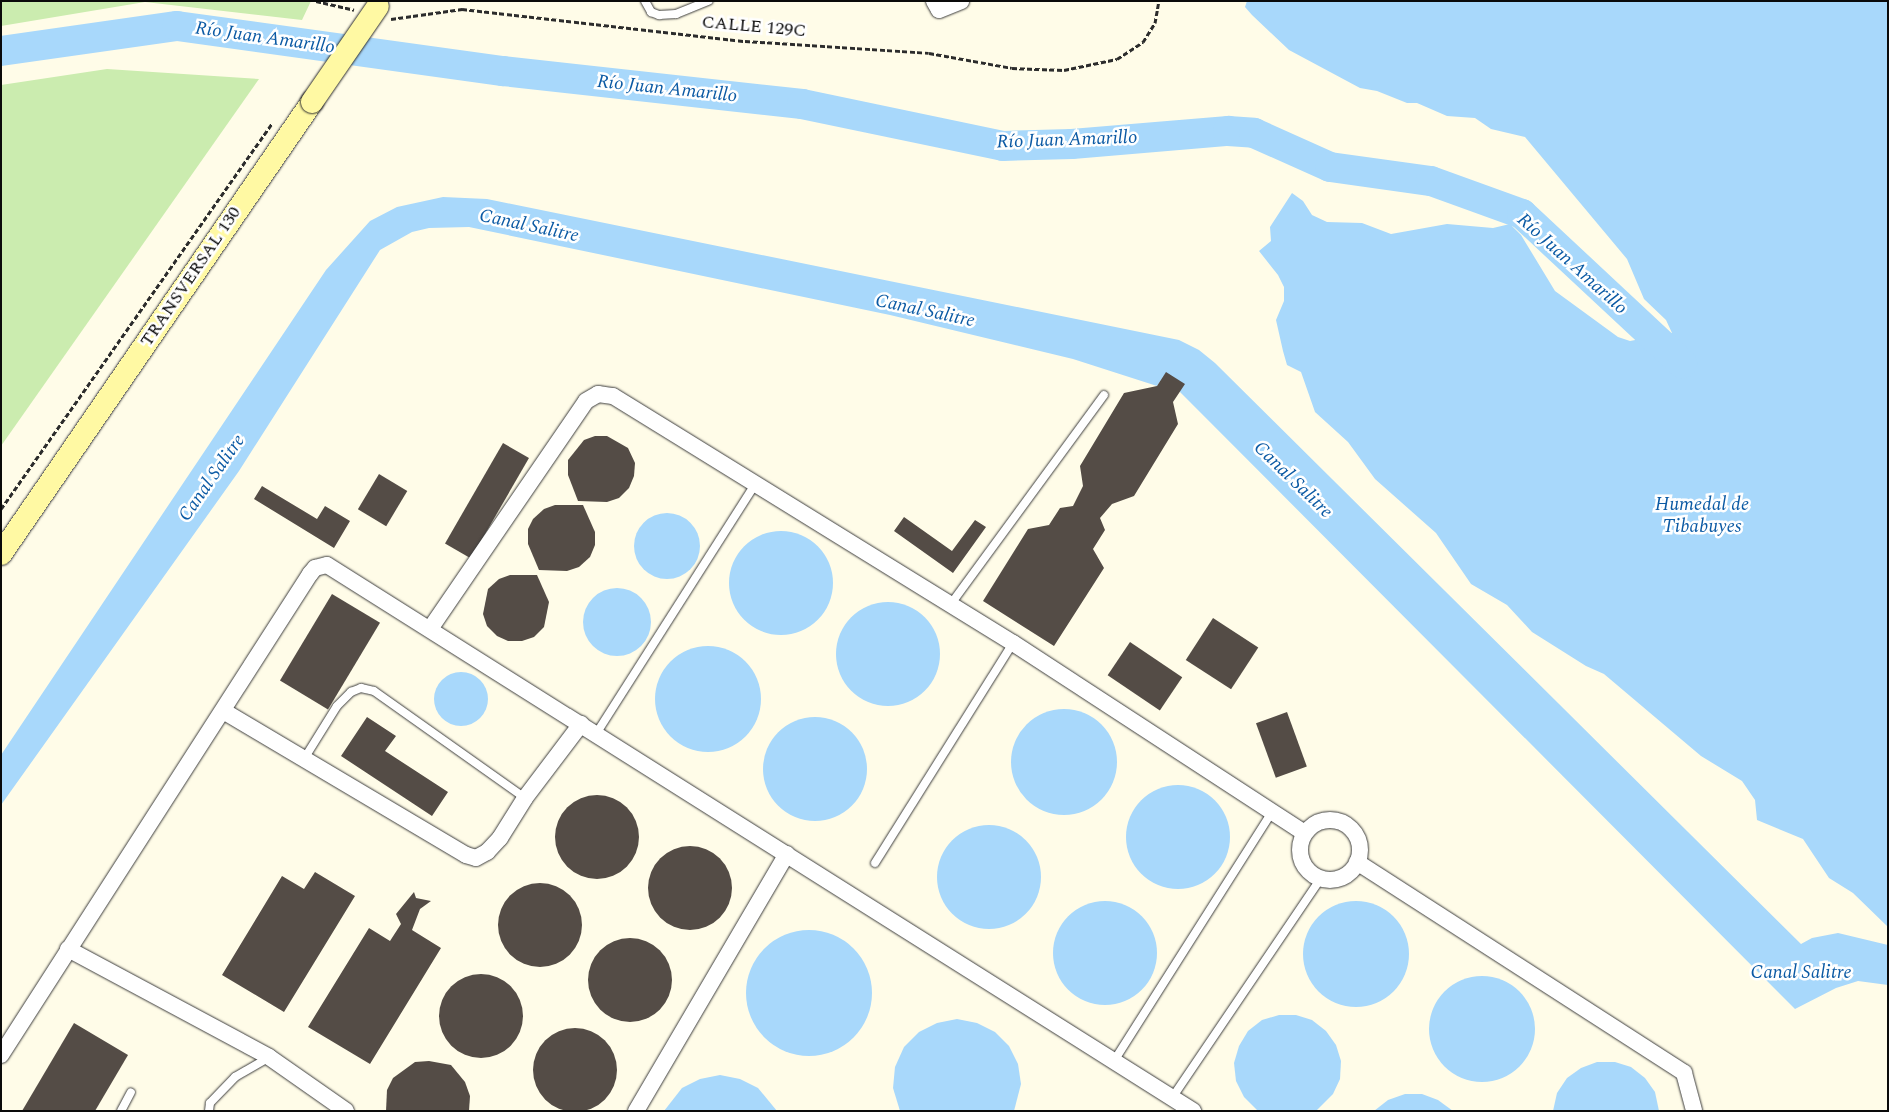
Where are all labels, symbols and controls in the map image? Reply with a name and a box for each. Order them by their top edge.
street label: CALLE 129C [701,12,807,42]
water label: Río Juan Amarillo [194,17,336,59]
water label: Río Juan Amarillo [596,70,738,108]
water label: Río Juan Amarillo [996,126,1138,154]
street label: TRANSVERSAL 130 [136,203,246,351]
water label: Canal Salitre [477,204,581,248]
water label: Río Juan Amarillo [1512,208,1632,320]
water label: Canal Salitre [873,289,977,333]
water label: Canal Salitre [174,430,250,526]
water label: Canal Salitre [1249,437,1337,523]
water label: Humedal de Tibabuyes [1655,494,1749,538]
water label: Canal Salitre [1750,962,1852,984]

